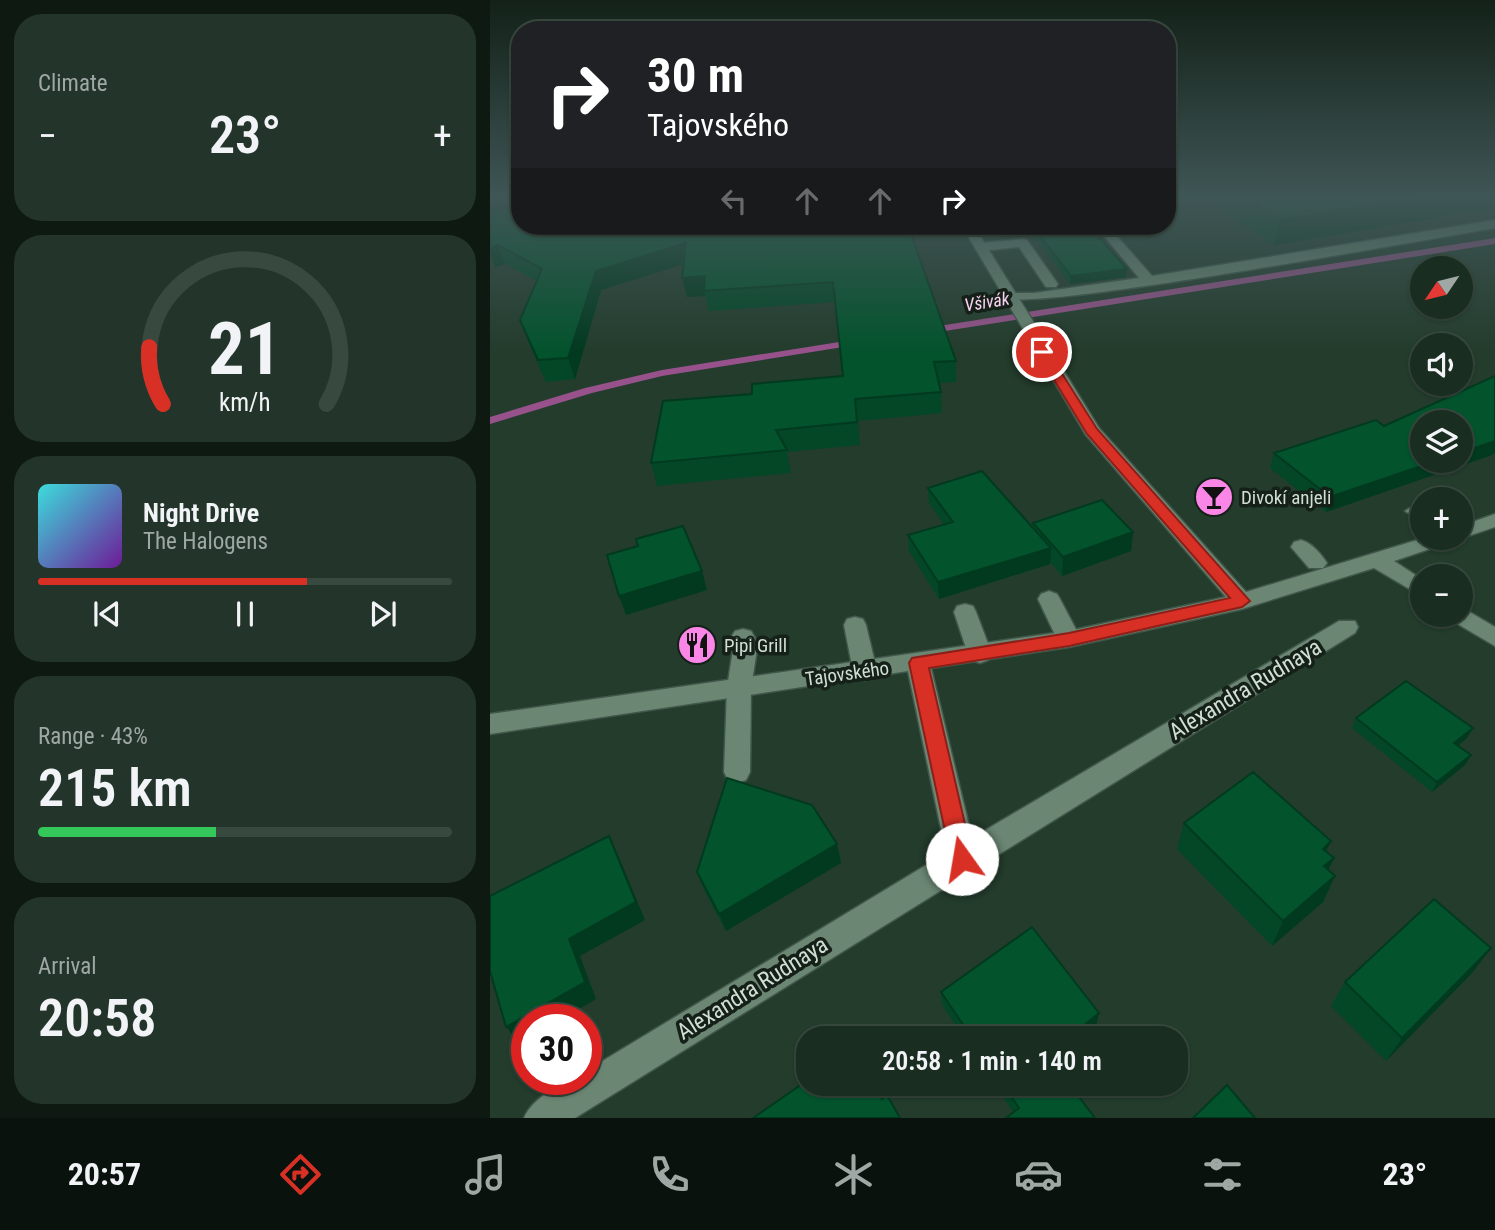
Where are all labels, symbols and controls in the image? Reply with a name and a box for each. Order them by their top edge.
text: 30 m [647,47,744,104]
icon: right [532,49,623,140]
text: Climate [38,70,108,97]
text: 23° [209,105,281,166]
text: Tajovského [647,106,789,144]
text: − [38,114,57,158]
text: + [433,114,452,158]
icon: left [715,182,753,220]
icon: ahead [788,182,826,220]
icon: ahead [861,182,899,220]
icon: right [934,182,972,220]
north arrow [1410,256,1474,318]
map controls [1410,256,1473,627]
water label: Všivák [963,287,1012,315]
text: 21 [208,307,282,393]
pin [1012,322,1072,382]
icon: arrive [1023,333,1061,371]
button: sound [1410,333,1473,396]
text: km/h [219,388,271,417]
button: layers [1410,410,1473,473]
bar icon: Divokí anjeli [1193,476,1235,518]
place label: Divokí anjeli [1241,486,1331,509]
button: + [1410,487,1473,550]
text: Night Drive [143,498,259,528]
text: The Halogens [143,528,268,555]
button: − [1410,564,1473,627]
icon: previous [88,595,126,633]
icon: pause [226,595,264,633]
icon: next [364,595,402,633]
restaurant icon: Pipi Grill [676,624,718,666]
street label: Alexandra Rudnaya [1164,633,1326,746]
place label: Pipi Grill [724,634,787,657]
street label: Tajovského [804,656,890,691]
text: Range · 43% [38,723,148,750]
text: 215 km [38,758,192,819]
position arrow [925,822,999,896]
street label: Alexandra Rudnaya [672,931,833,1046]
text: Arrival [38,953,97,980]
text: 20:58 [38,988,156,1049]
speed limit sign: 30 [511,1004,602,1095]
text: 20:58 · 1 min · 140 m [882,1046,1102,1076]
icon: directions [276,1150,325,1199]
icon: music [461,1150,510,1199]
icon: phone [645,1150,694,1199]
icon: climate [829,1150,878,1199]
icon: car [1014,1150,1063,1199]
icon: filters [1198,1150,1247,1199]
text: 20:57 [68,1155,141,1193]
text: 23° [1383,1155,1427,1193]

